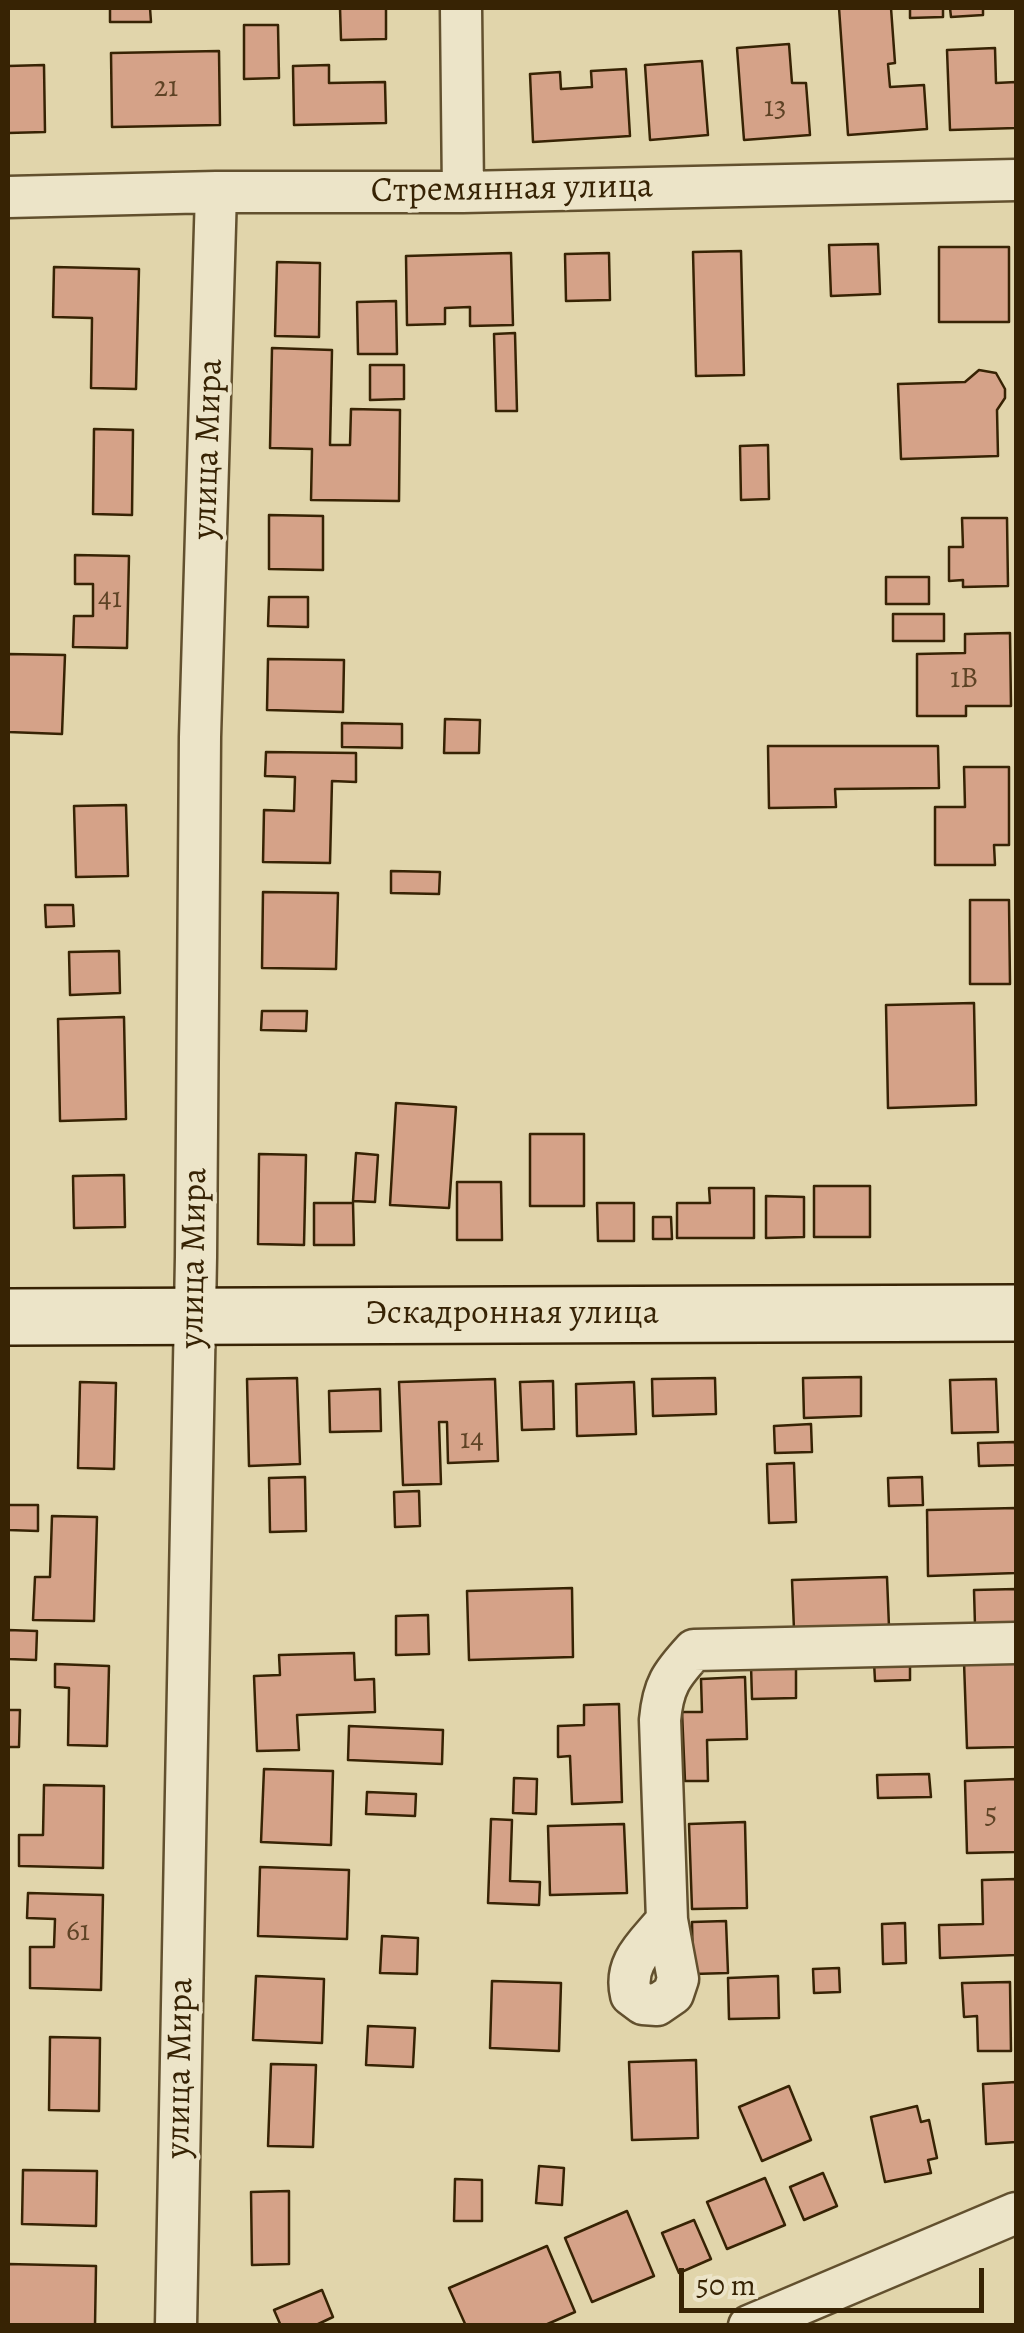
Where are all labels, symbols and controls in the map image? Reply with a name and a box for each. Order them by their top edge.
house number: 21 [154,71,178,107]
house number: 13 [764,91,786,127]
street label: Стремянная улица [371,167,653,213]
street label: улица Мира [185,358,233,540]
house number: 41 [98,582,122,618]
house number: 1В [950,662,978,698]
street label: улица Мира [172,1167,218,1349]
street label: Эскадронная улица [365,1293,659,1335]
house number: 14 [460,1423,484,1459]
house number: 5 [985,1798,997,1834]
house number: 61 [66,1915,90,1951]
street label: улица Мира [158,1977,204,2159]
scale bar [684,2248,989,2310]
text: 50 m [696,2265,756,2305]

